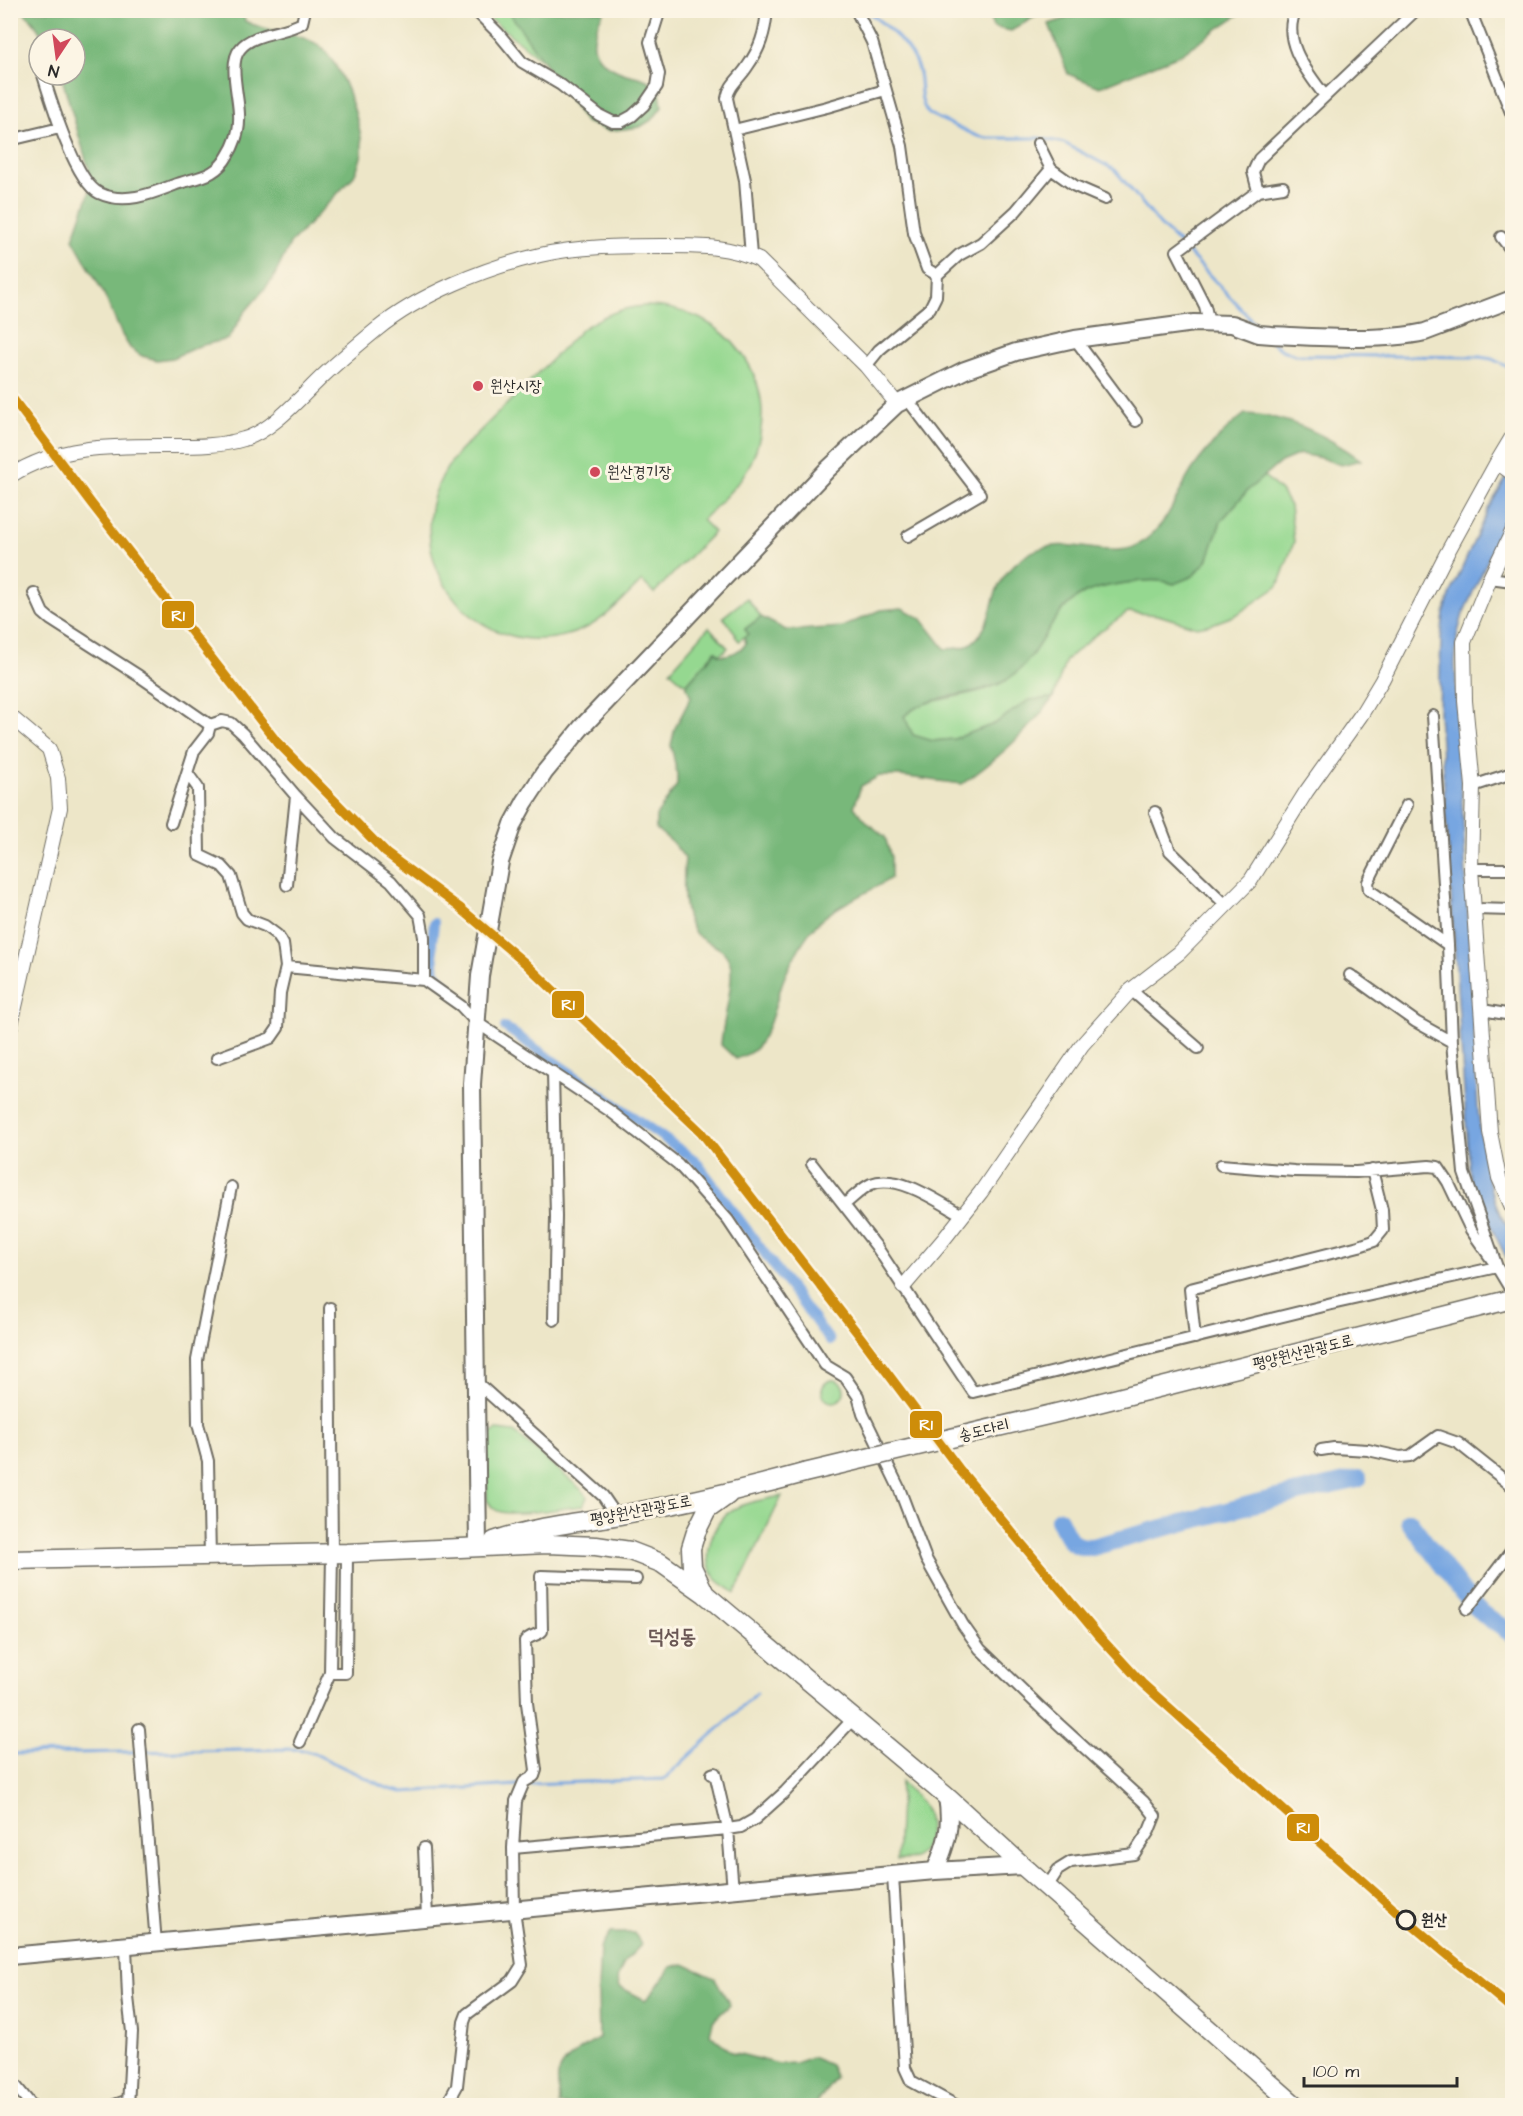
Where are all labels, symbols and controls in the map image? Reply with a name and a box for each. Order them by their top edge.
north arrow [27,27,87,87]
text: N [46,59,61,82]
place label: 원산시장 [490,375,542,397]
marker: 원산시장 [471,379,485,393]
place label: 원산경기장 [607,461,672,483]
marker: 원산경기장 [588,465,602,479]
line badge: R1 [161,600,195,629]
text: R1 [171,605,186,627]
line badge: R1 [551,990,585,1019]
text: R1 [561,994,576,1016]
street label: 평양원산관광도로 [1250,1329,1356,1375]
line badge: R1 [909,1410,943,1439]
street label: 송도다리 [956,1413,1012,1447]
text: R1 [919,1414,934,1436]
street label: 평양원산관광도로 [588,1489,694,1531]
district label: 덕성동 [648,1623,696,1651]
line badge: R1 [1286,1813,1320,1842]
text: R1 [1296,1817,1311,1839]
place label: 원산 [1421,1909,1447,1931]
marker: 원산 [1396,1910,1416,1930]
scale bar [1304,2050,1457,2088]
text: 100 m [1313,2059,1359,2084]

